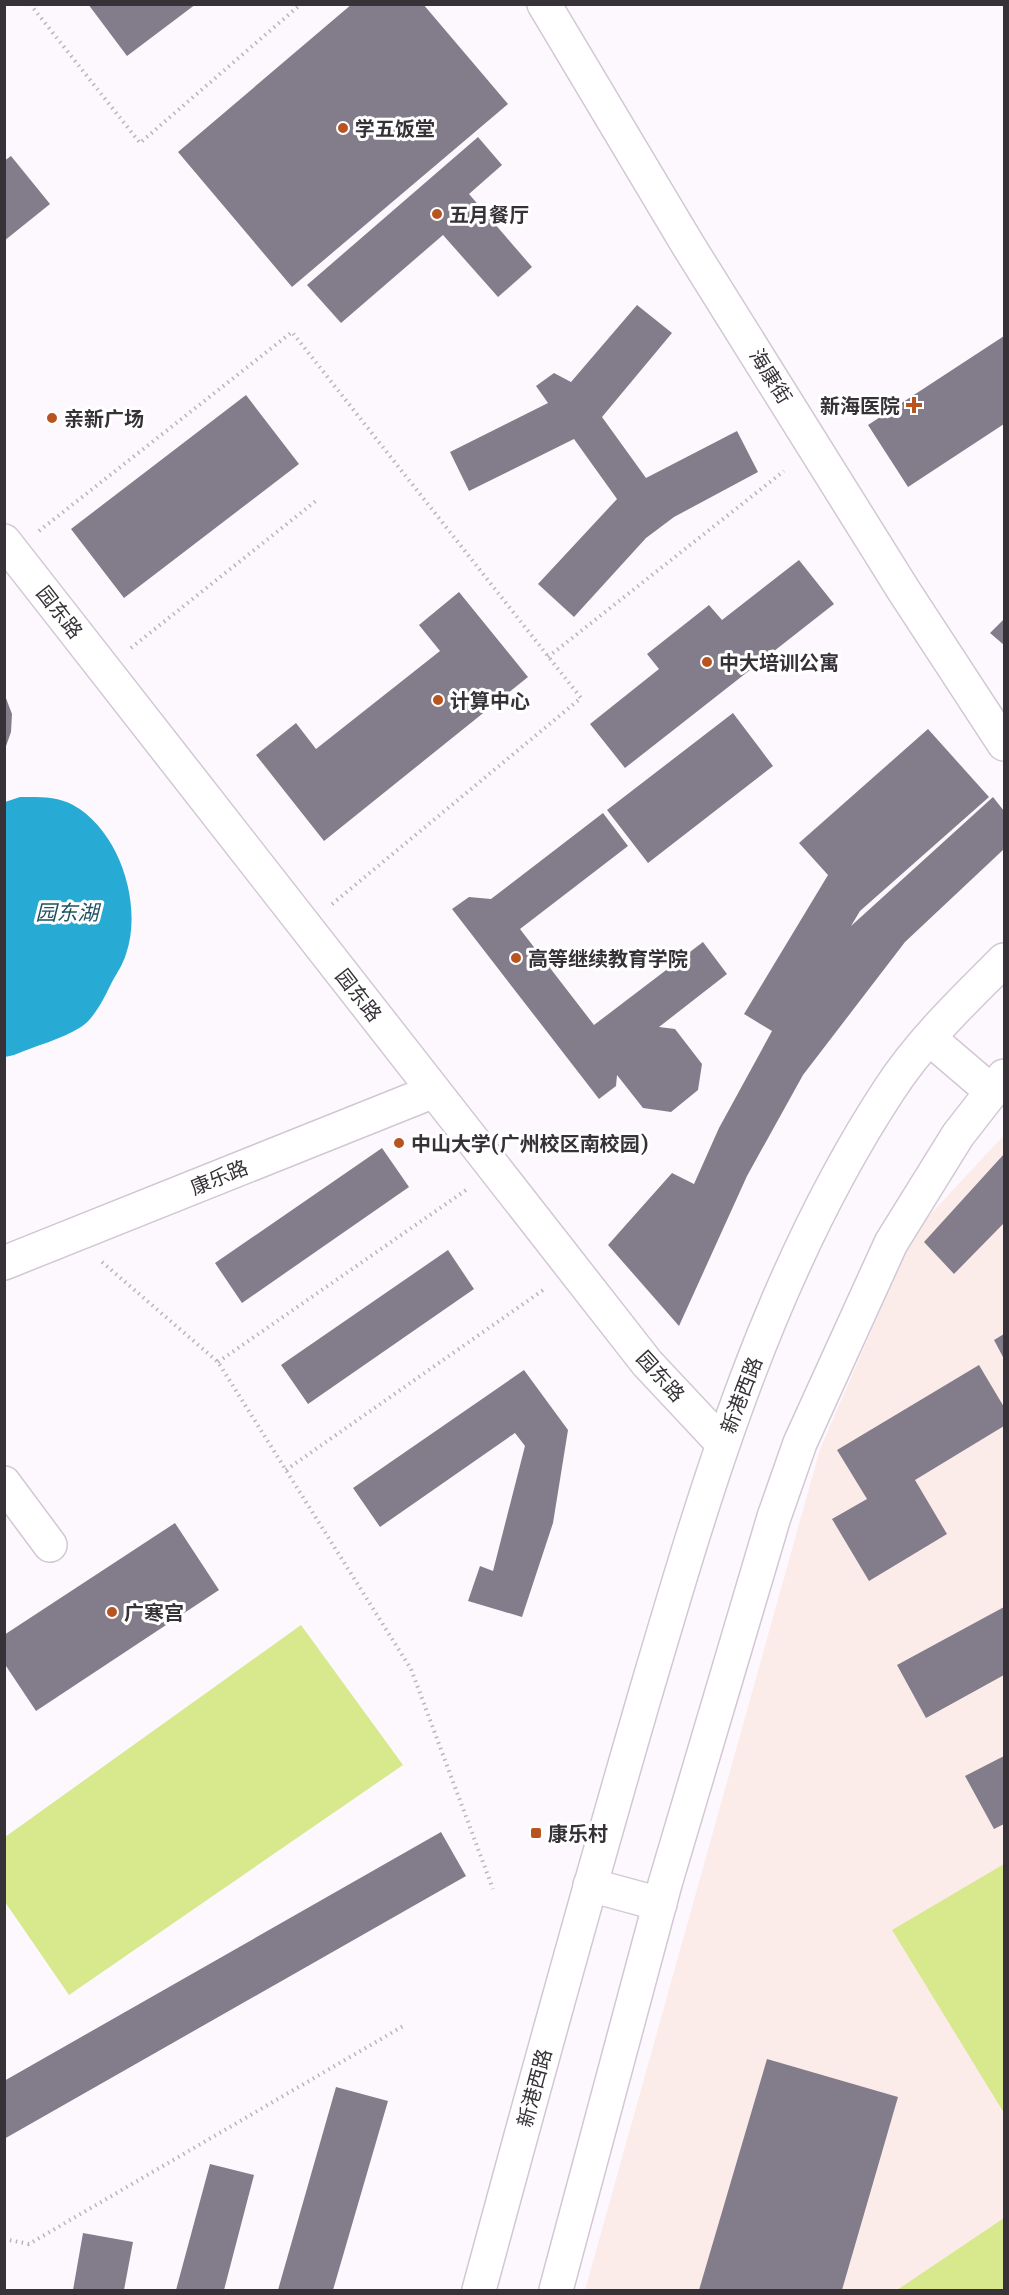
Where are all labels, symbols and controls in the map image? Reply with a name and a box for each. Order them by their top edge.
place label: 学五饭堂 [355,116,435,141]
marker: 学五饭堂 [336,121,350,135]
place label: 五月餐厅 [449,202,529,227]
marker: 五月餐厅 [430,207,444,221]
street label: 海康街 [745,344,797,408]
place label: 新海医院 [820,393,900,418]
marker: 新海医院 [905,396,923,414]
place label: 亲新广场 [64,406,144,431]
marker: 亲新广场 [45,411,59,425]
street label: 园东路 [32,581,88,643]
place label: 中大培训公寓 [719,650,839,675]
marker: 中大培训公寓 [700,655,714,669]
place label: 计算中心 [450,688,530,713]
marker: 计算中心 [431,693,445,707]
water label: 园东湖 [36,899,101,926]
place label: 高等继续教育学院 [528,946,688,971]
marker: 高等继续教育学院 [509,951,523,965]
street label: 园东路 [331,964,387,1026]
place label: 中山大学(广州校区南校园) [411,1131,649,1156]
marker: 中山大学(广州校区南校园) [392,1136,406,1150]
street label: 康乐路 [187,1154,251,1200]
street label: 园东路 [632,1345,690,1407]
street label: 新港西路 [715,1353,767,1437]
place label: 广寒宫 [124,1600,184,1625]
marker: 广寒宫 [105,1605,119,1619]
place label: 康乐村 [548,1821,608,1846]
marker: 康乐村 [529,1826,543,1840]
street label: 新港西路 [512,2046,556,2130]

